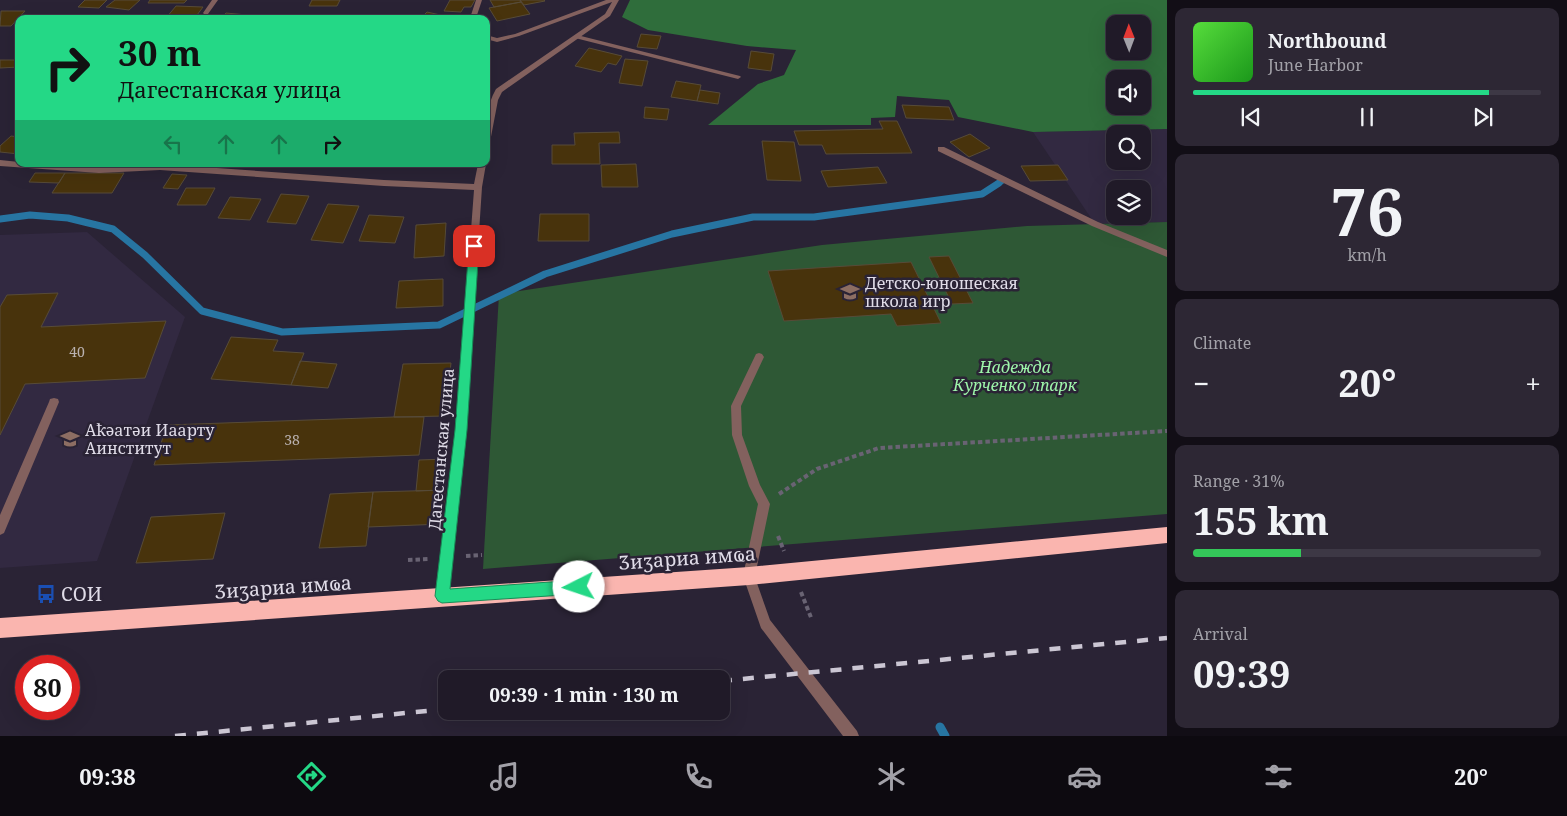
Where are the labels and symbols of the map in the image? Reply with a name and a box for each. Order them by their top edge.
north arrow [1106,15,1151,60]
pin [453,225,495,267]
place label: Детско-юношеская школа игр [865,272,1018,312]
school or university icon: Детско-юношеская школа игр [839,281,861,303]
house number: 40 [69,342,85,361]
park label: Надежда Курченко лпарк [952,356,1078,396]
street label: Дагестанская улица [423,367,459,531]
place label: Аҟәатәи Иаарту Аинститут [85,419,215,459]
school or university icon: Аҟәатәи Иаарту Аинститут [59,428,81,450]
house number: 38 [284,430,300,449]
street label: Ӡиӡариа имҩа [618,540,756,576]
position arrow [552,560,604,612]
street label: Ӡиӡариа имҩа [214,569,352,605]
place label: СОИ [61,581,102,607]
bus stop icon: СОИ [35,583,57,605]
speed limit sign: 80 [15,655,80,720]

